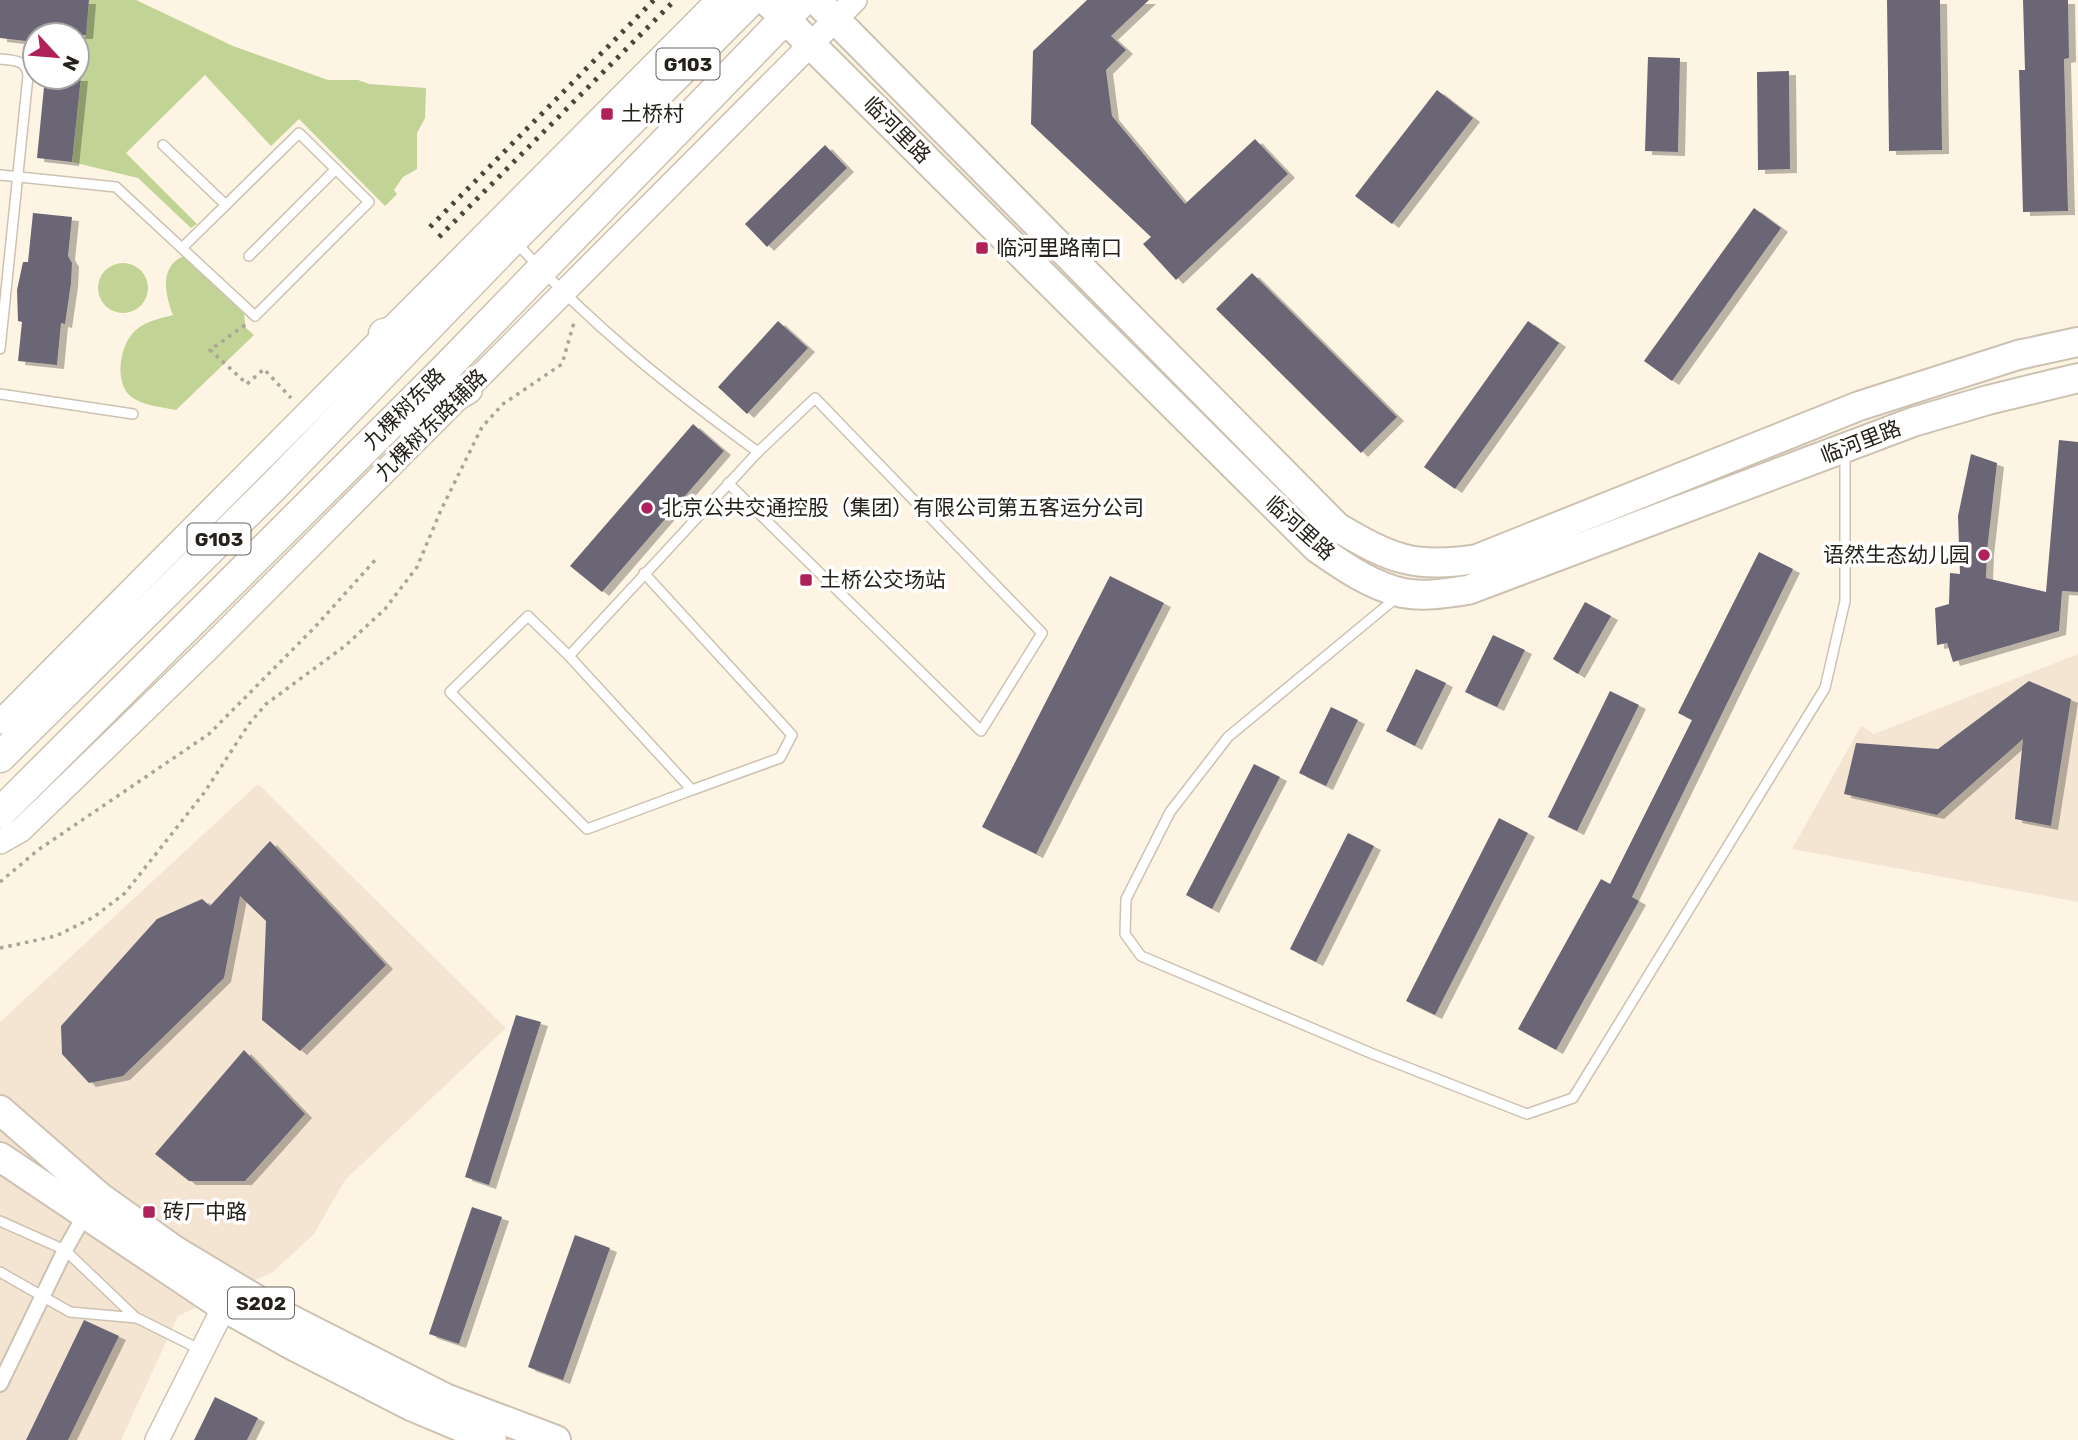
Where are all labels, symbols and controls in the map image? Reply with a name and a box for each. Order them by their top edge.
north arrow [21,21,91,91]
road number: G103 [656,48,720,80]
text: N [57,52,84,74]
street label: 临河里路 [859,91,936,168]
place label: 土桥村 [621,101,684,126]
marker: 土桥村 [599,106,615,122]
place label: 临河里路南口 [996,235,1122,260]
marker: 临河里路南口 [974,240,990,256]
street label: 九棵树东路 [358,363,450,455]
street label: 九棵树东路辅路 [370,364,491,485]
street label: 临河里路 [1817,415,1905,468]
street label: 临河里路 [1261,490,1340,565]
place label: 北京公共交通控股（集团）有限公司第五客运分公司 [661,495,1144,520]
marker: 北京公共交通控股（集团）有限公司第五客运分公司 [639,500,655,516]
road number: G103 [188,524,250,554]
place label: 语然生态幼儿园 [1823,542,1970,567]
marker: 语然生态幼儿园 [1976,547,1992,563]
place label: 土桥公交场站 [820,567,946,592]
marker: 土桥公交场站 [798,572,814,588]
place label: 砖厂中路 [163,1199,247,1224]
marker: 砖厂中路 [141,1204,157,1220]
road number: S202 [228,1288,294,1318]

